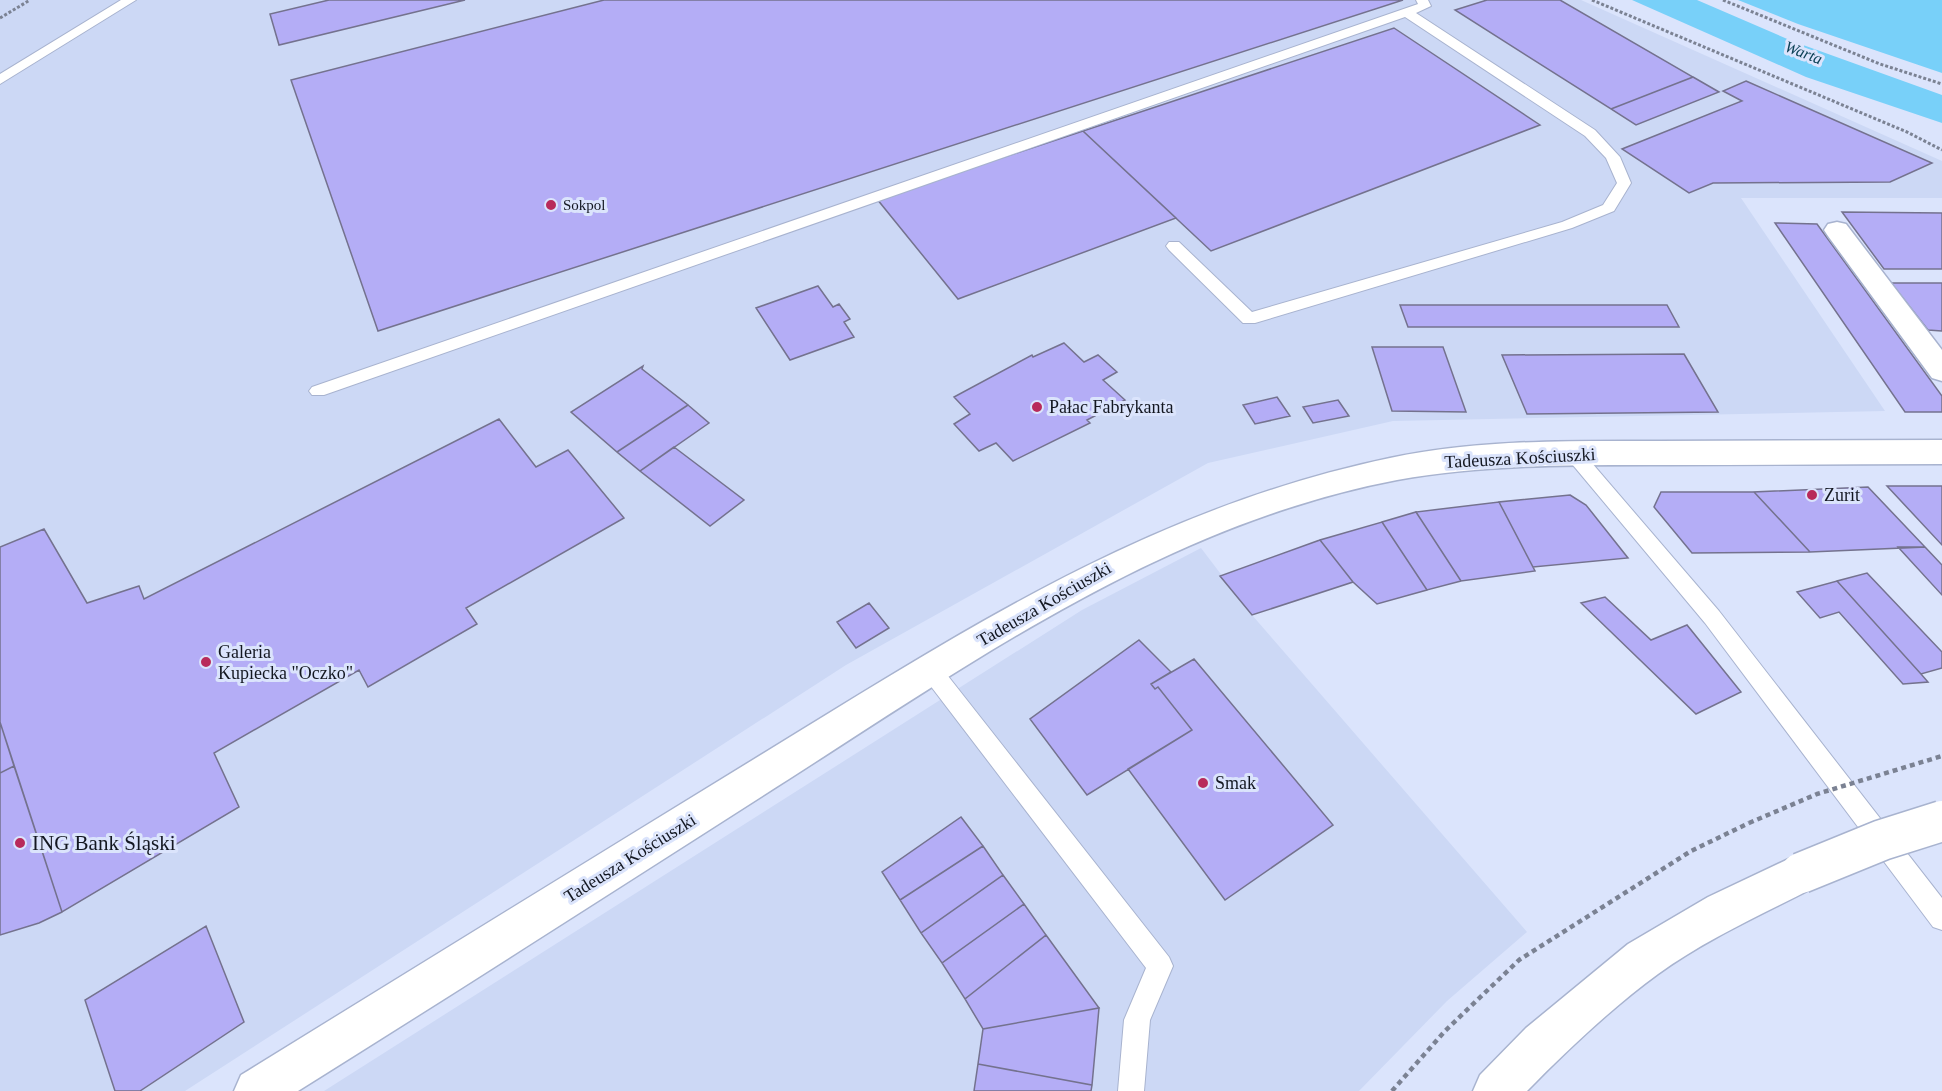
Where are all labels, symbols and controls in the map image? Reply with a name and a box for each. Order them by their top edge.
water label: Warta [1783,38,1825,67]
place label: Sokpol [563,197,606,213]
marker: Sokpol [544,198,558,212]
place label: Pałac Fabrykanta [1049,397,1173,417]
marker: Pałac Fabrykanta [1030,400,1044,414]
street label: Tadeusza Kościuszki [1444,444,1596,472]
place label: Zurit [1824,485,1860,505]
marker: Zurit [1805,488,1819,502]
street label: Tadeusza Kościuszki [974,558,1114,650]
place label: Galeria Kupiecka "Oczko" [218,642,353,683]
marker: Galeria Kupiecka "Oczko" [199,655,213,669]
place label: Smak [1215,773,1256,793]
marker: Smak [1196,776,1210,790]
street label: Tadeusza Kościuszki [561,809,699,907]
place label: ING Bank Śląski [32,831,176,855]
marker: ING Bank Śląski [13,836,27,850]

